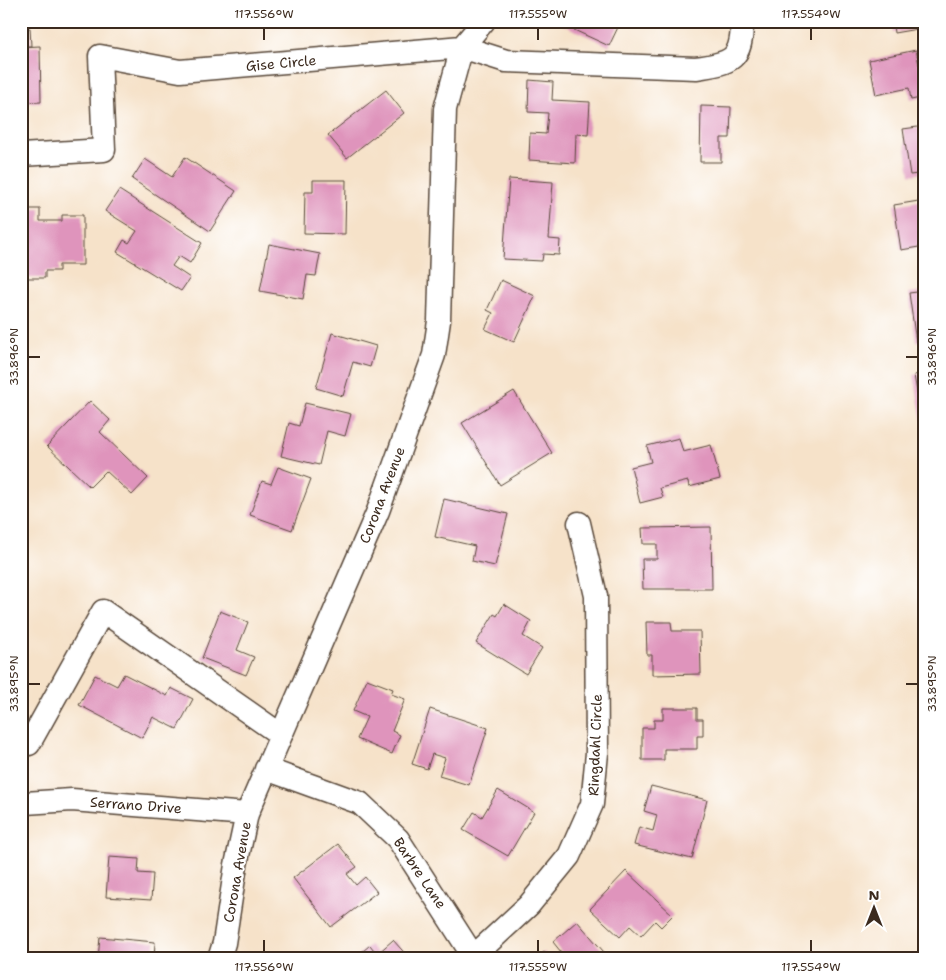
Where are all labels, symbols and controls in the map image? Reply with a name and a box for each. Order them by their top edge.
text: 117.556°W [234,6,294,22]
text: 117.555°W [509,6,567,22]
text: 117.554°W [781,6,841,22]
street label: Gise Circle [245,51,317,75]
text: 33.896°N [6,328,22,386]
text: 33.896°N [924,328,940,386]
street label: Corona Avenue [355,444,409,546]
text: 33.895°N [6,655,22,713]
text: 33.895°N [924,655,940,713]
street label: Ringdahl Circle [584,693,606,796]
street label: Serrano Drive [90,793,183,817]
street label: Corona Avenue [219,820,255,924]
street label: Barbre Lane [390,834,450,912]
north arrow [848,882,898,932]
text: N [868,886,880,904]
text: 117.556°W [234,959,294,975]
text: 117.555°W [509,959,567,975]
text: 117.554°W [781,959,841,975]

